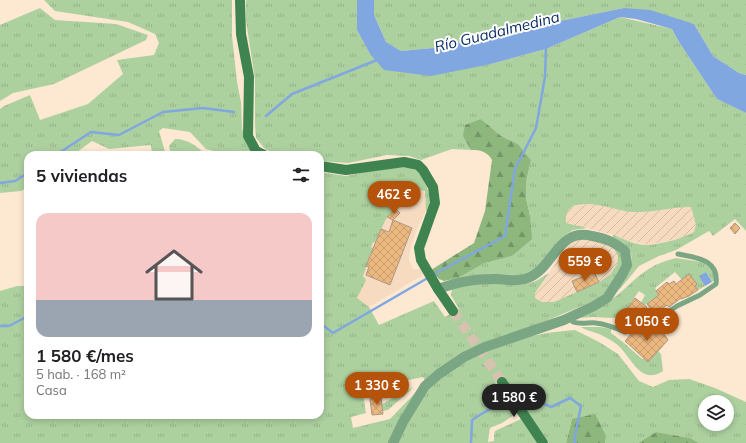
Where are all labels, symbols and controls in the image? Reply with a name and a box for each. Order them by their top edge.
water label: Río Guadalmedina [432,7,561,56]
icon: filters [290,164,312,186]
text: 5 viviendas [36,165,127,186]
pin: 462 € [366,181,422,215]
text: 462 € [377,186,411,202]
icon: home [138,239,210,311]
pin: 559 € [557,248,613,282]
text: 559 € [568,253,602,269]
pin: 1 050 € [610,308,684,342]
text: 1 050 € [624,313,670,329]
text: 1 580 €/mes [36,345,134,366]
text: 5 hab. · 168 m² [36,366,126,382]
pin: 1 330 € [340,372,414,406]
text: 1 330 € [354,377,400,393]
text: Casa [36,382,67,398]
pin: 1 580 € [477,384,551,418]
text: 1 580 € [491,389,537,405]
map controls [698,395,734,431]
button: layers [698,395,734,431]

